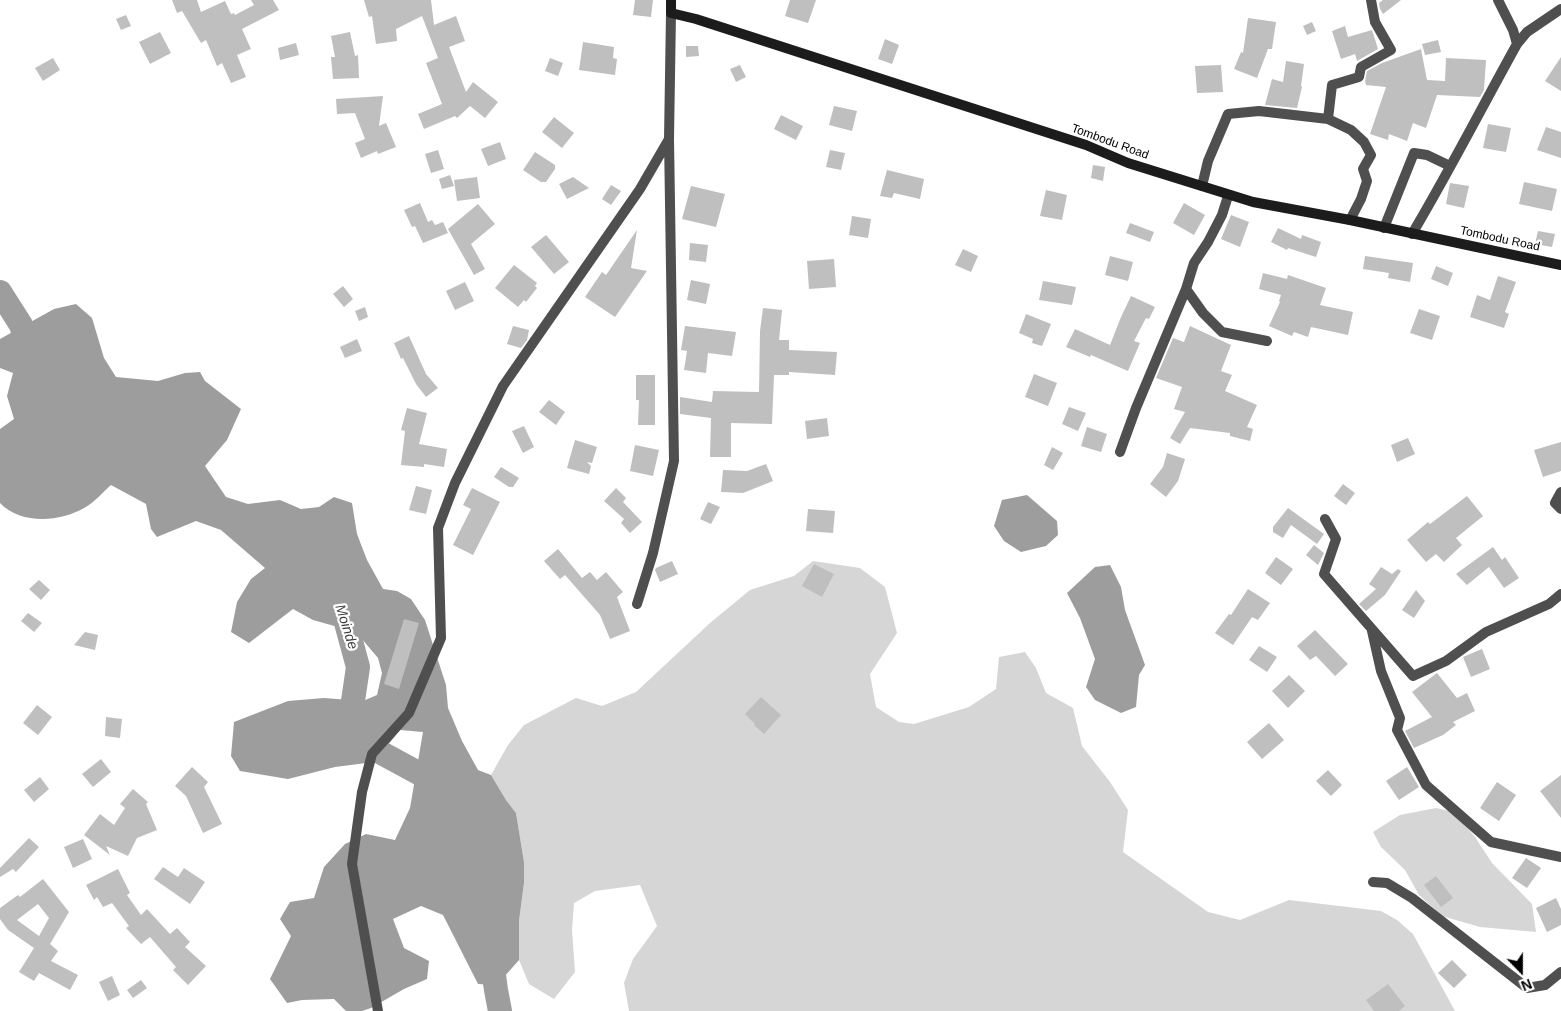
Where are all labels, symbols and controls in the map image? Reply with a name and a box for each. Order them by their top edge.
street label: Tombodu Road [1069,121,1151,163]
street label: Tombodu Road [1459,223,1541,255]
water label: Moinde [331,603,361,651]
north arrow [1496,946,1546,996]
text: N [1519,976,1534,994]

